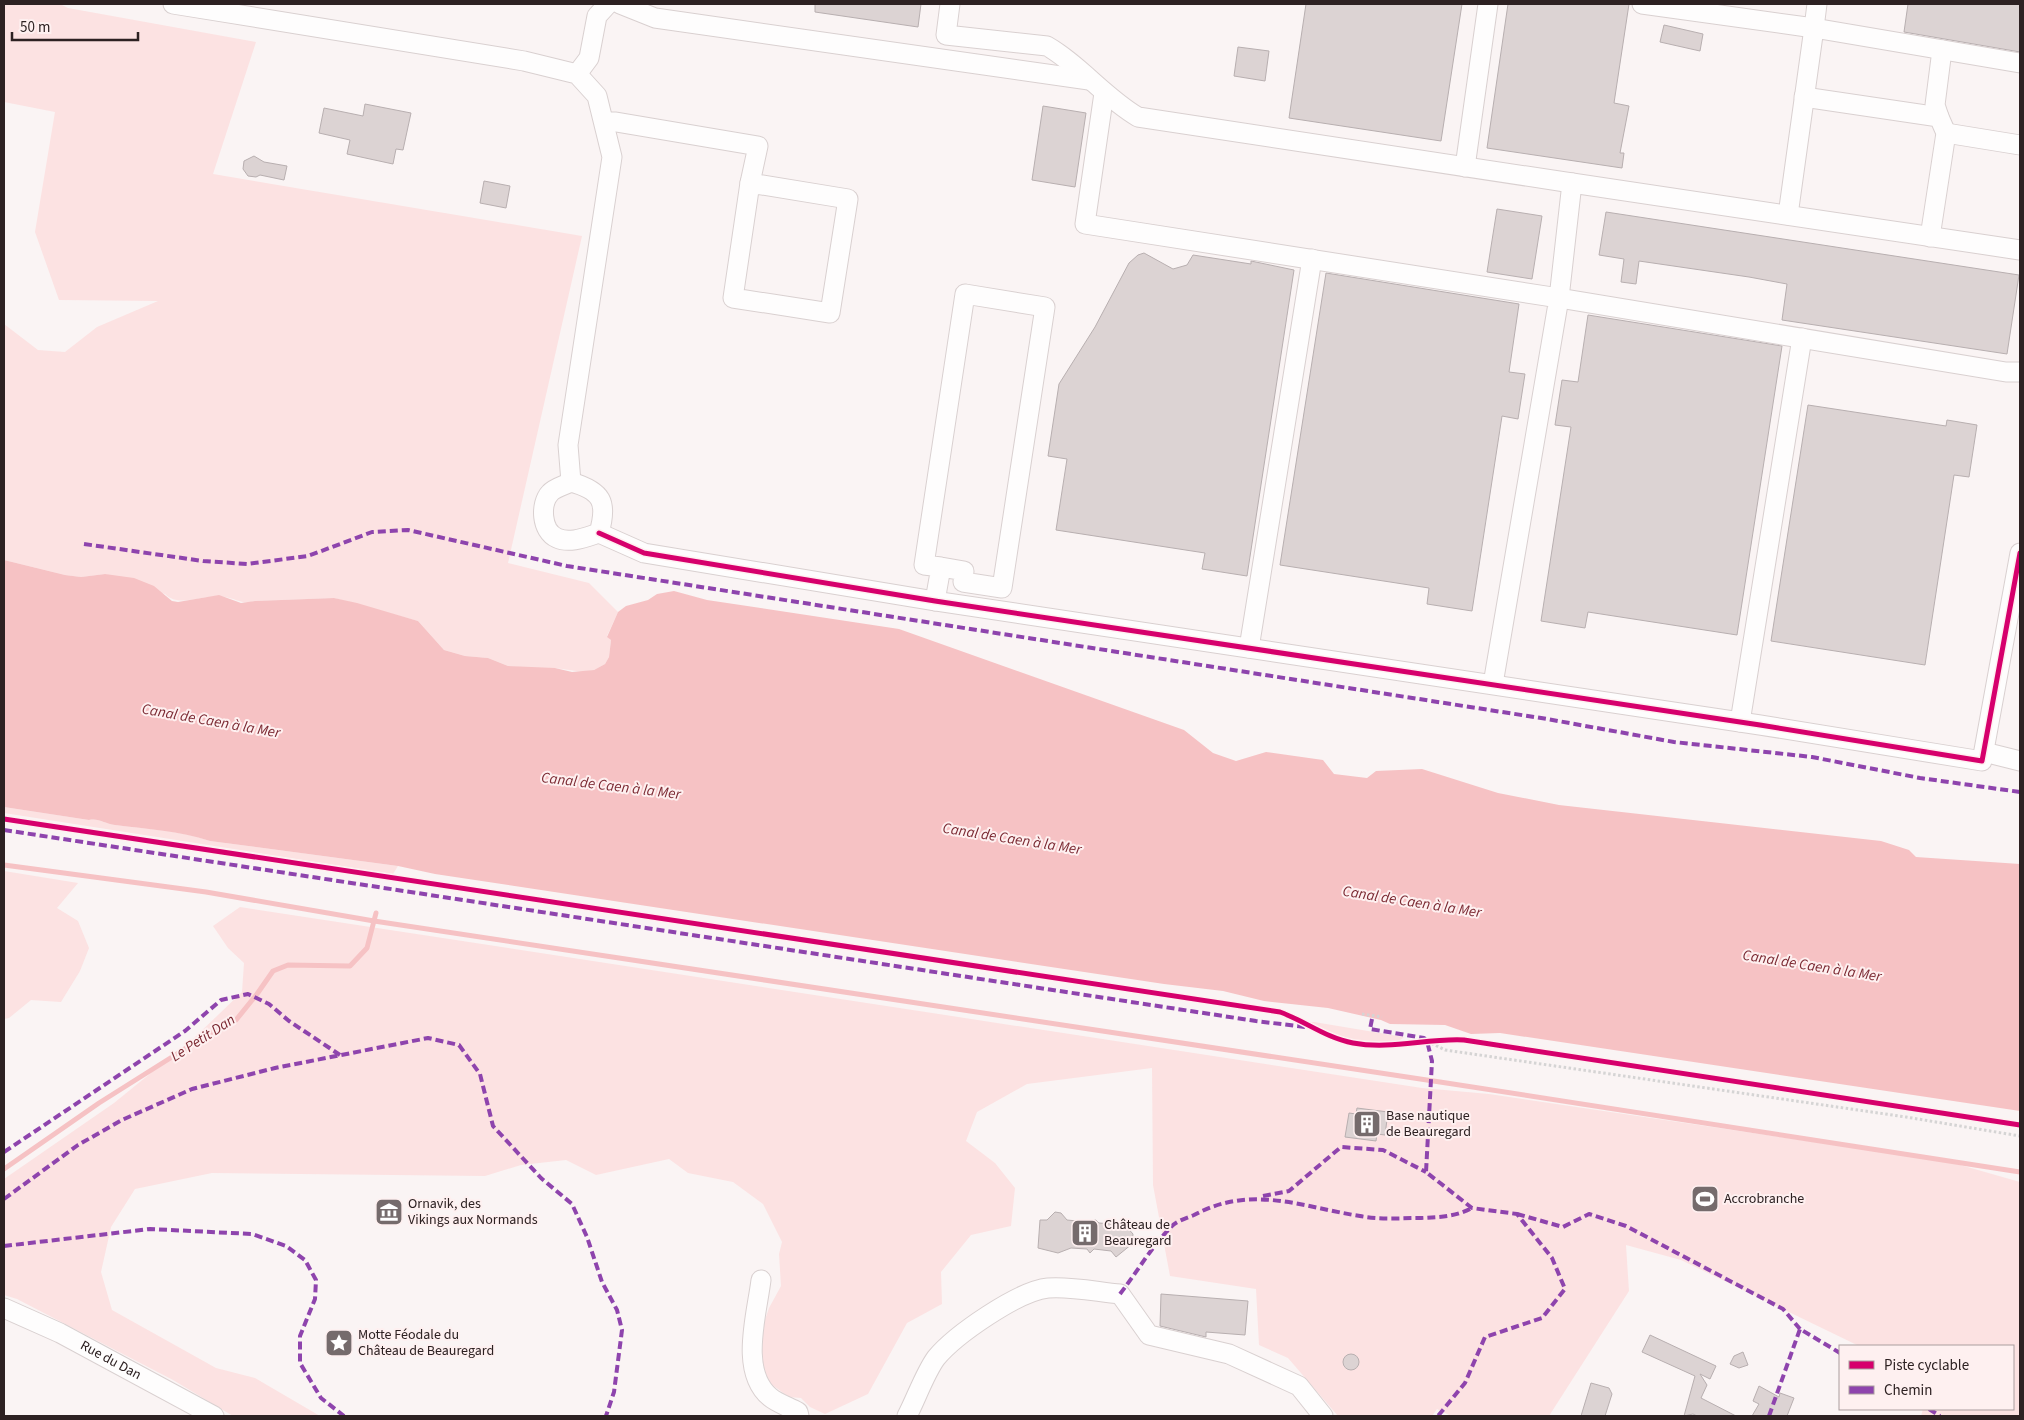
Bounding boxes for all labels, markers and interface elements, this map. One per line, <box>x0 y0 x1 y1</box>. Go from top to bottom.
scale bar <box>12 10 139 42</box>
text: 50 m <box>20 17 50 38</box>
water label: Canal de Caen à la Mer <box>140 698 283 744</box>
water label: Canal de Caen à la Mer <box>540 767 683 805</box>
water label: Canal de Caen à la Mer <box>941 818 1084 860</box>
water label: Canal de Caen à la Mer <box>1341 881 1484 923</box>
water label: Canal de Caen à la Mer <box>1741 945 1884 987</box>
water label: Le Petit Dan <box>167 1009 239 1067</box>
place label: Base nautique de Beauregard <box>1386 1106 1471 1142</box>
building icon: Base nautique de Beauregard <box>1352 1109 1382 1139</box>
sports icon: Accrobranche <box>1690 1184 1720 1214</box>
place label: Accrobranche <box>1724 1189 1804 1209</box>
place label: Ornavik, des Vikings aux Normands <box>408 1194 538 1230</box>
museum icon: Ornavik, des Vikings aux Normands <box>374 1197 404 1227</box>
place label: Château de Beauregard <box>1104 1215 1172 1251</box>
building icon: Château de Beauregard <box>1070 1218 1100 1248</box>
place label: Motte Féodale du Château de Beauregard <box>358 1325 494 1361</box>
place icon: Motte Féodale du Château de Beauregard <box>324 1328 354 1358</box>
street label: Rue du Dan <box>77 1336 145 1385</box>
legend <box>1839 1345 2014 1410</box>
text: Piste cyclable <box>1884 1355 1969 1376</box>
text: Chemin <box>1884 1380 1933 1401</box>

